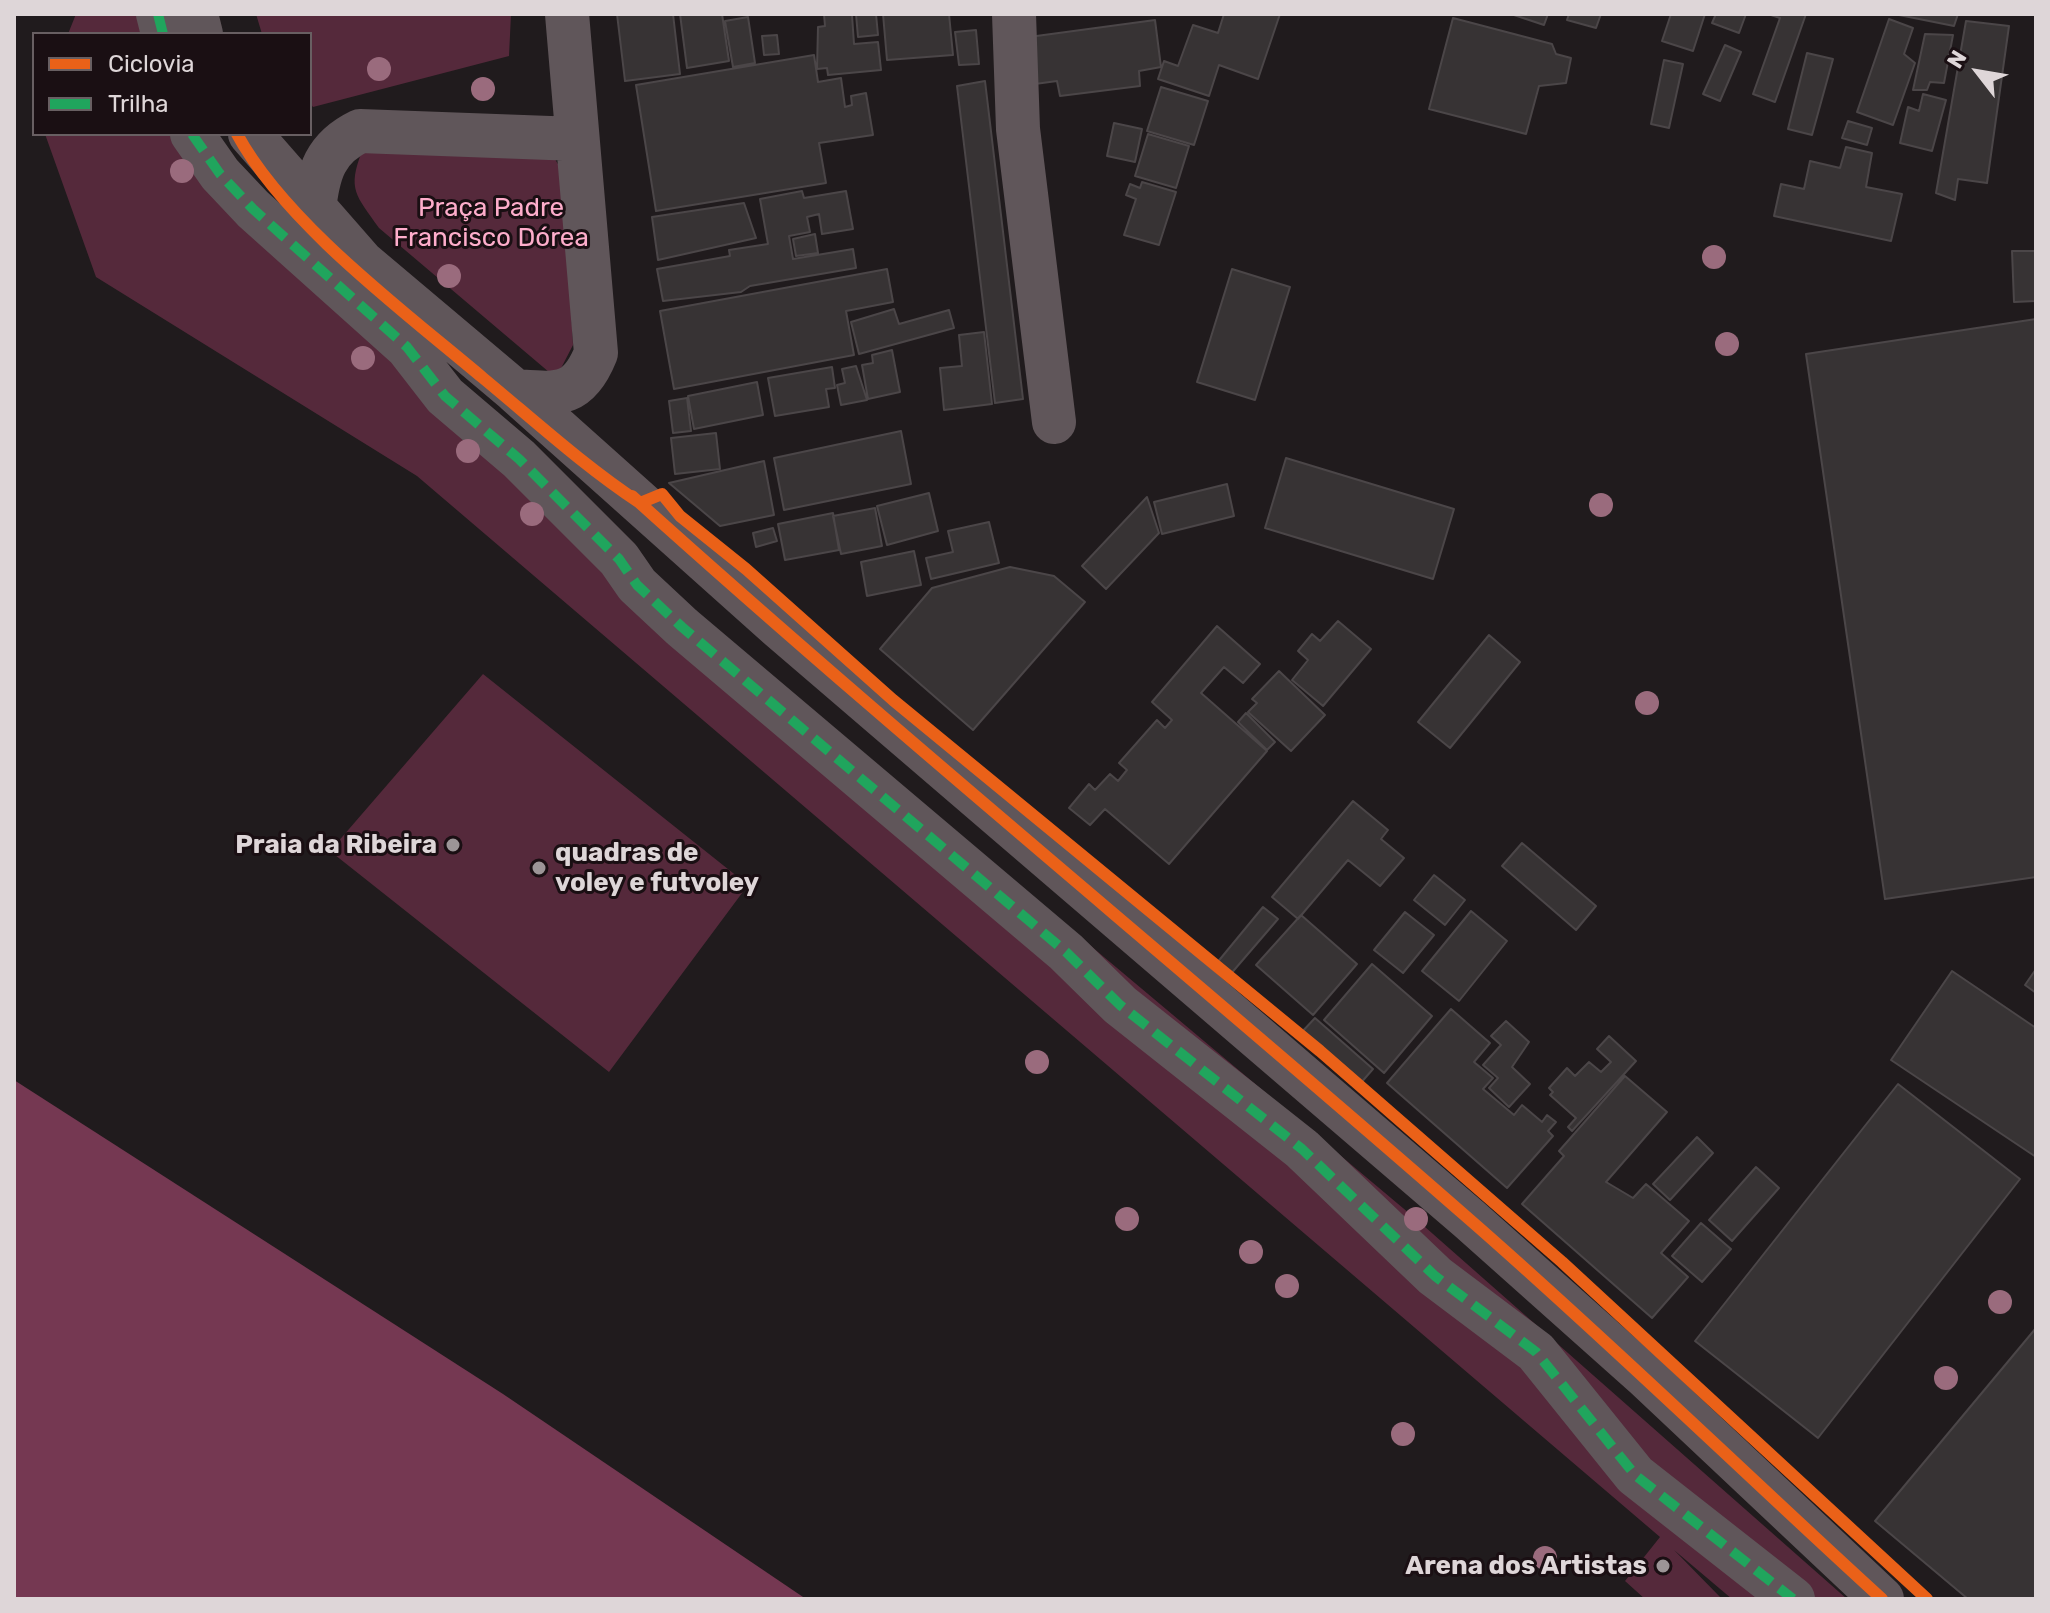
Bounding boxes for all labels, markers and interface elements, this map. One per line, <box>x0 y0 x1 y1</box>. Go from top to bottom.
legend <box>32 32 312 136</box>
north arrow <box>1938 32 2018 112</box>
text: N <box>1941 46 1973 73</box>
text: Ciclovia <box>108 50 195 78</box>
text: Trilha <box>108 90 169 118</box>
park label: Praça Padre Francisco Dórea <box>393 192 589 254</box>
place label: Praia da Ribeira <box>235 829 437 861</box>
marker: Praia da Ribeira <box>444 836 462 854</box>
place label: quadras de voley e futvoley <box>555 837 759 898</box>
marker: quadras de voley e futvoley <box>530 859 548 877</box>
place label: Arena dos Artistas <box>1405 1550 1647 1582</box>
marker: Arena dos Artistas <box>1654 1557 1672 1575</box>

